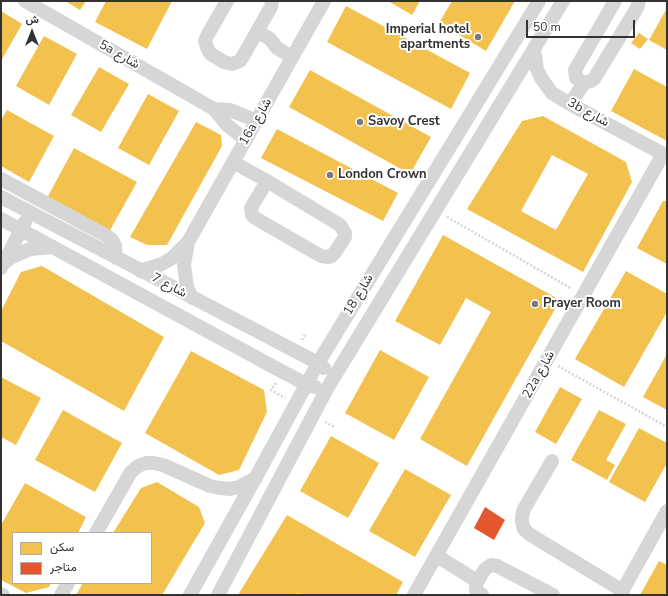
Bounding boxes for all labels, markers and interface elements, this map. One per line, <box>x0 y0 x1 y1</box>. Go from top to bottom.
north arrow <box>12 12 52 52</box>
text: ش <box>25 12 39 27</box>
scale bar <box>528 12 637 38</box>
text: 50 m <box>533 19 561 35</box>
place label: Imperial hotel apartments <box>386 22 470 53</box>
marker: Imperial hotel apartments <box>473 32 483 42</box>
street label: 5a شارع <box>96 37 142 73</box>
street label: 3b شارع <box>565 95 611 131</box>
street label: 16a شارع <box>236 96 276 148</box>
place label: Savoy Crest <box>368 114 440 130</box>
marker: Savoy Crest <box>355 117 365 127</box>
place label: London Crown <box>338 167 427 183</box>
marker: London Crown <box>325 170 335 180</box>
street label: شارع 7 <box>149 270 189 302</box>
street label: شارع 18 <box>341 272 377 318</box>
place label: Prayer Room <box>543 296 621 312</box>
marker: Prayer Room <box>530 299 540 309</box>
street label: 22a شارع <box>520 348 558 402</box>
legend <box>12 532 152 584</box>
text: سكن <box>50 539 74 555</box>
text: متاجر <box>50 559 77 575</box>

